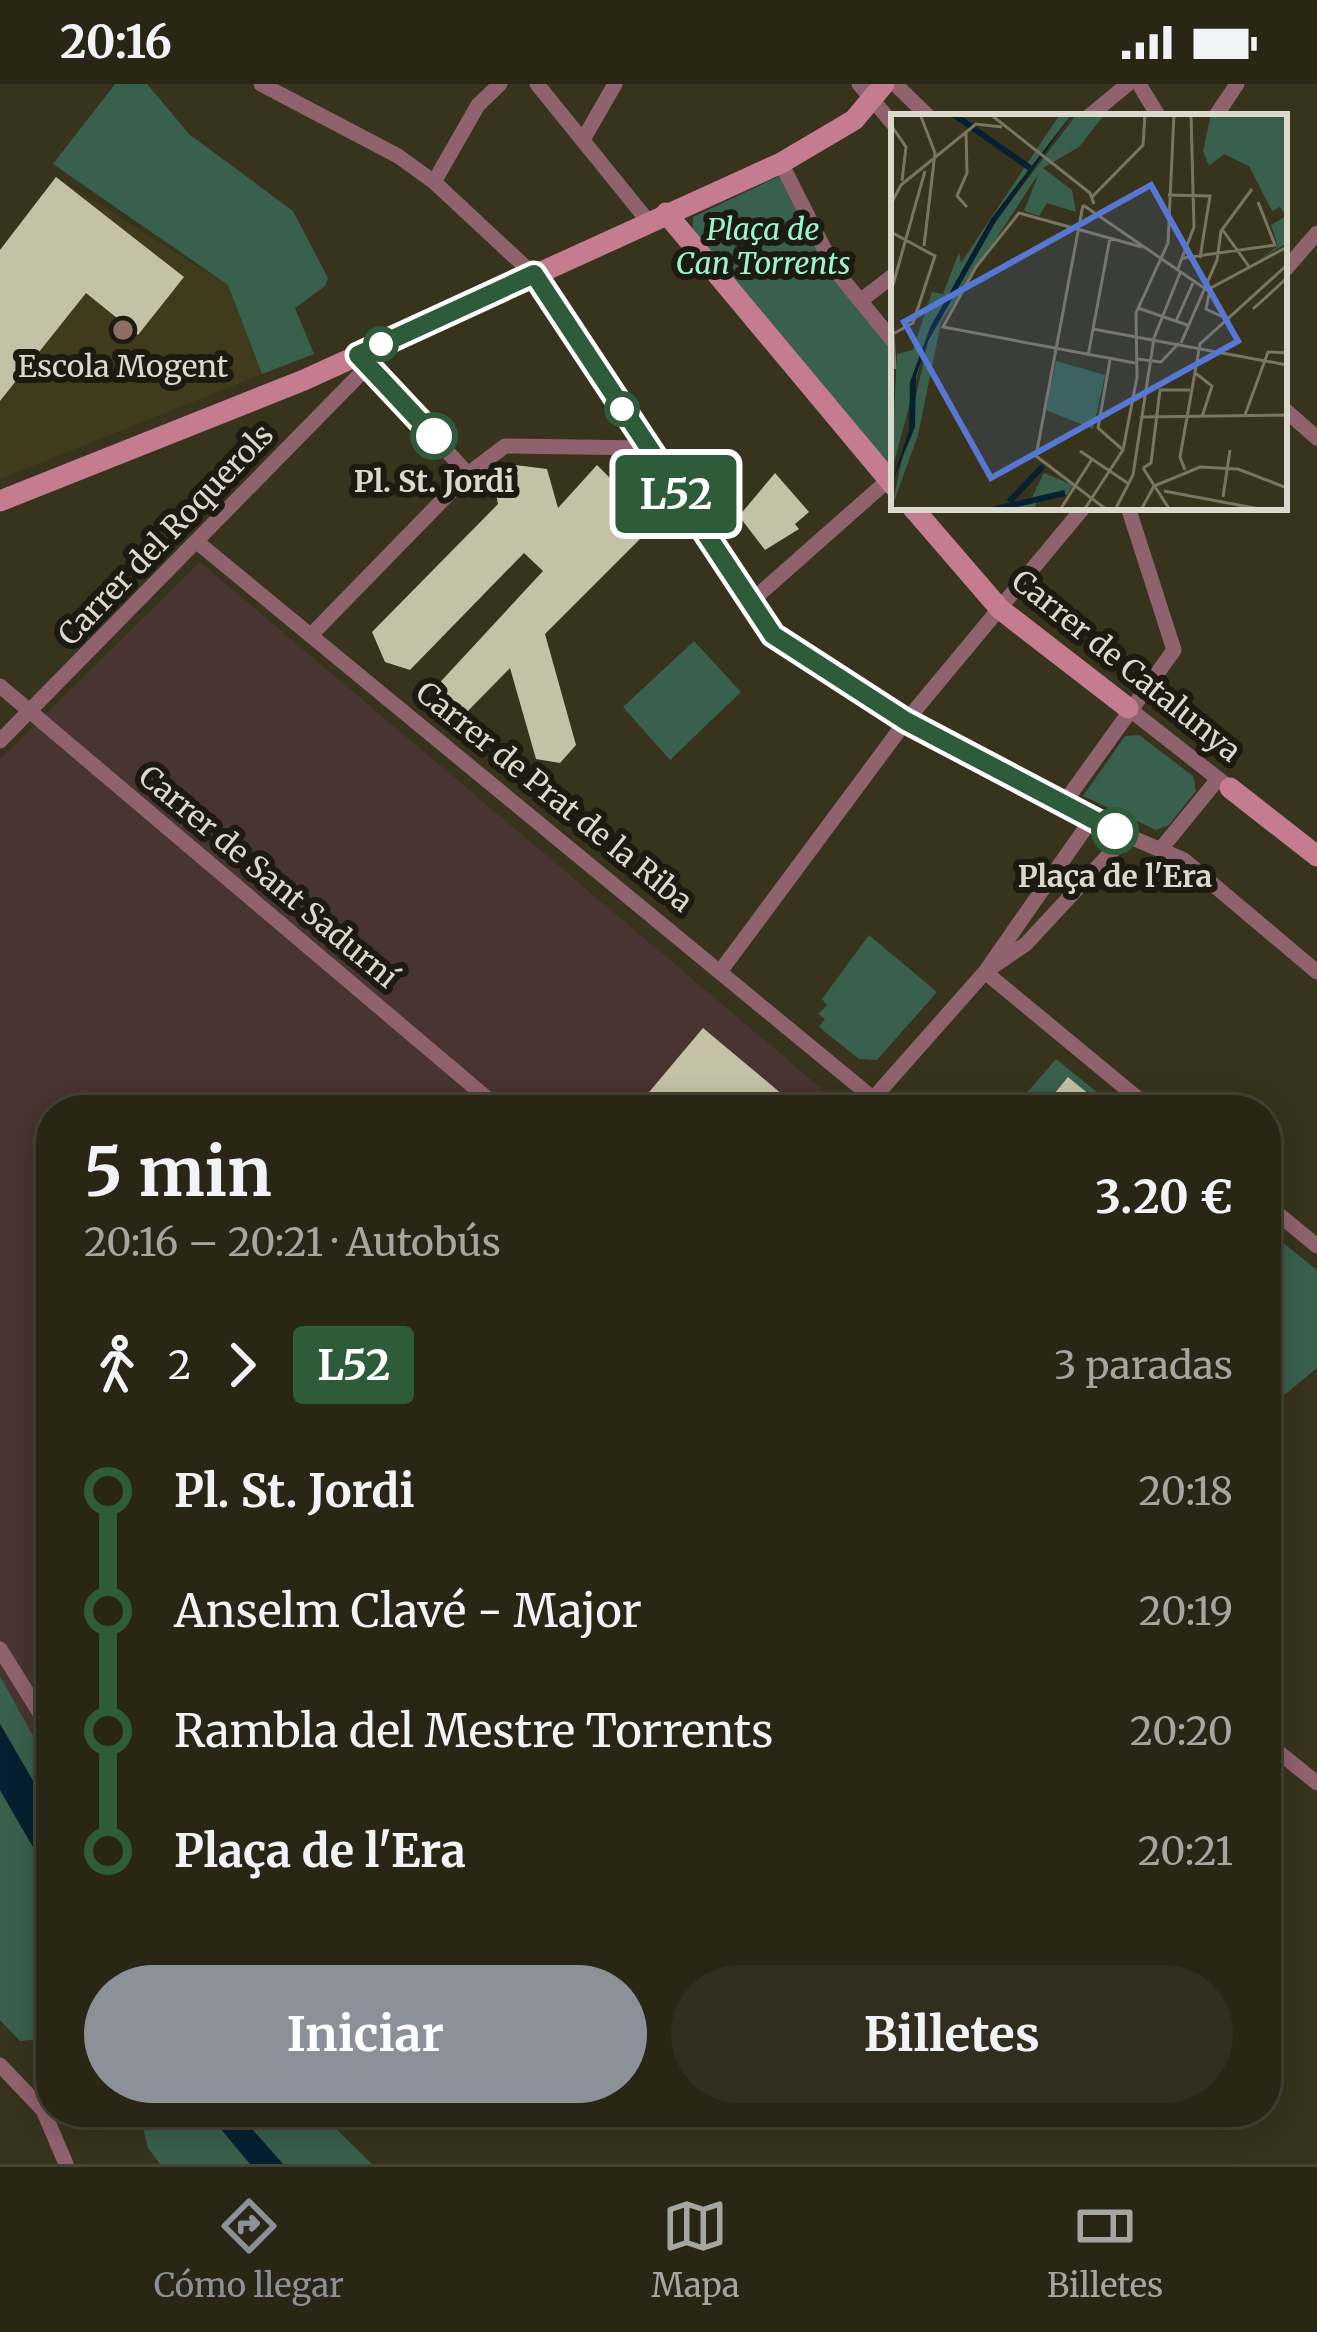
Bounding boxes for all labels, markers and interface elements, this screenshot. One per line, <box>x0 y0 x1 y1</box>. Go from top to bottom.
text: 20:16 <box>60 14 172 70</box>
inset map <box>891 114 1287 510</box>
park label: Plaça de Can Torrents <box>676 210 850 282</box>
marker: Escola Mogent <box>110 317 136 343</box>
unlabelled marker <box>365 328 397 360</box>
place label: Escola Mogent <box>18 347 229 385</box>
unlabelled marker <box>606 393 638 425</box>
marker: Pl. St. Jordi <box>412 414 456 458</box>
street label: Carrer del Roquerols <box>50 415 281 653</box>
line badge: L52 <box>607 455 745 533</box>
place label: Pl. St. Jordi <box>354 462 514 500</box>
text: L52 <box>639 468 713 520</box>
street label: Carrer de Catalunya <box>1004 561 1249 769</box>
street label: Carrer de Prat de la Riba <box>409 673 701 920</box>
street label: Carrer de Sant Sadurní <box>131 757 407 997</box>
marker: Plaça de l'Era <box>1093 809 1137 853</box>
place label: Plaça de l'Era <box>1018 857 1213 895</box>
text: 5 min <box>84 1131 272 1214</box>
text: 3.20 € <box>1095 1169 1233 1225</box>
text: 20:16 – 20:21 · Autobús <box>84 1218 501 1267</box>
icon: walk <box>84 1332 150 1398</box>
icon: forward <box>209 1332 275 1398</box>
text: L52 <box>317 1339 390 1391</box>
text: 2 <box>168 1341 191 1390</box>
text: 3 paradas <box>1054 1341 1233 1390</box>
text: Pl. St. Jordi <box>174 1463 415 1519</box>
text: 20:18 <box>1139 1467 1233 1516</box>
text: Anselm Clavé - Major <box>174 1583 642 1639</box>
text: 20:19 <box>1139 1587 1233 1636</box>
text: Rambla del Mestre Torrents <box>174 1703 773 1759</box>
text: 20:20 <box>1130 1707 1233 1756</box>
text: Plaça de l'Era <box>174 1823 466 1879</box>
text: 20:21 <box>1138 1827 1233 1876</box>
button: Iniciar <box>84 1965 647 2103</box>
button: Billetes <box>671 1965 1233 2103</box>
tab: Cómo llegar <box>154 2193 344 2306</box>
tab: Mapa <box>651 2193 740 2306</box>
tab: Billetes <box>1047 2193 1163 2306</box>

